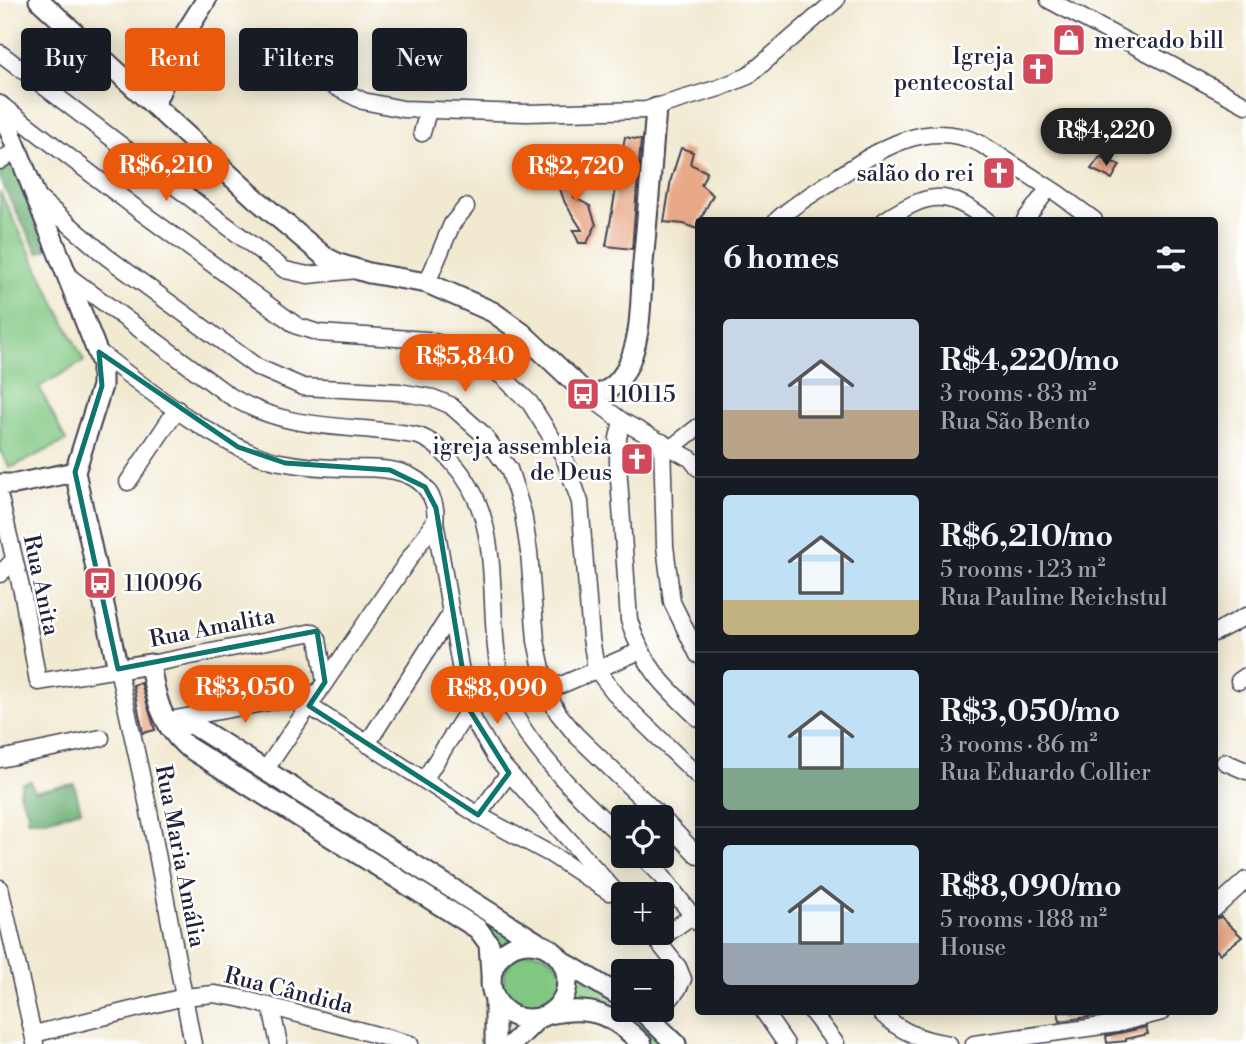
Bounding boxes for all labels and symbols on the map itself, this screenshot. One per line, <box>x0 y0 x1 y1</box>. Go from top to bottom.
shop icon: mercado bill <box>1050 21 1088 59</box>
place label: mercado bill <box>1094 27 1224 55</box>
place label: Igreja pentecostal <box>894 43 1014 97</box>
church icon: Igreja pentecostal <box>1019 50 1057 88</box>
pin: R$4,220 <box>1041 108 1171 168</box>
pin: R$6,210 <box>101 144 231 203</box>
pin: R$2,720 <box>511 144 641 204</box>
church icon: salão do rei <box>980 154 1018 192</box>
place label: salão do rei <box>856 160 974 188</box>
pin: R$5,840 <box>400 334 530 394</box>
bus stop icon: 110115 <box>564 375 602 413</box>
place label: 110115 <box>608 381 676 409</box>
place label: igreja assembleia de Deus <box>432 433 612 487</box>
church icon: igreja assembleia de Deus <box>618 440 656 478</box>
street label: Rua Anita <box>17 532 65 639</box>
bus stop icon: 110096 <box>81 564 119 602</box>
place label: 110096 <box>124 570 202 598</box>
street label: Rua Amalita <box>147 602 278 654</box>
pin: R$3,050 <box>180 666 310 725</box>
pin: R$8,090 <box>432 666 562 726</box>
street label: Rua Maria Amália <box>149 763 212 950</box>
street label: Rua Cândida <box>221 961 356 1021</box>

